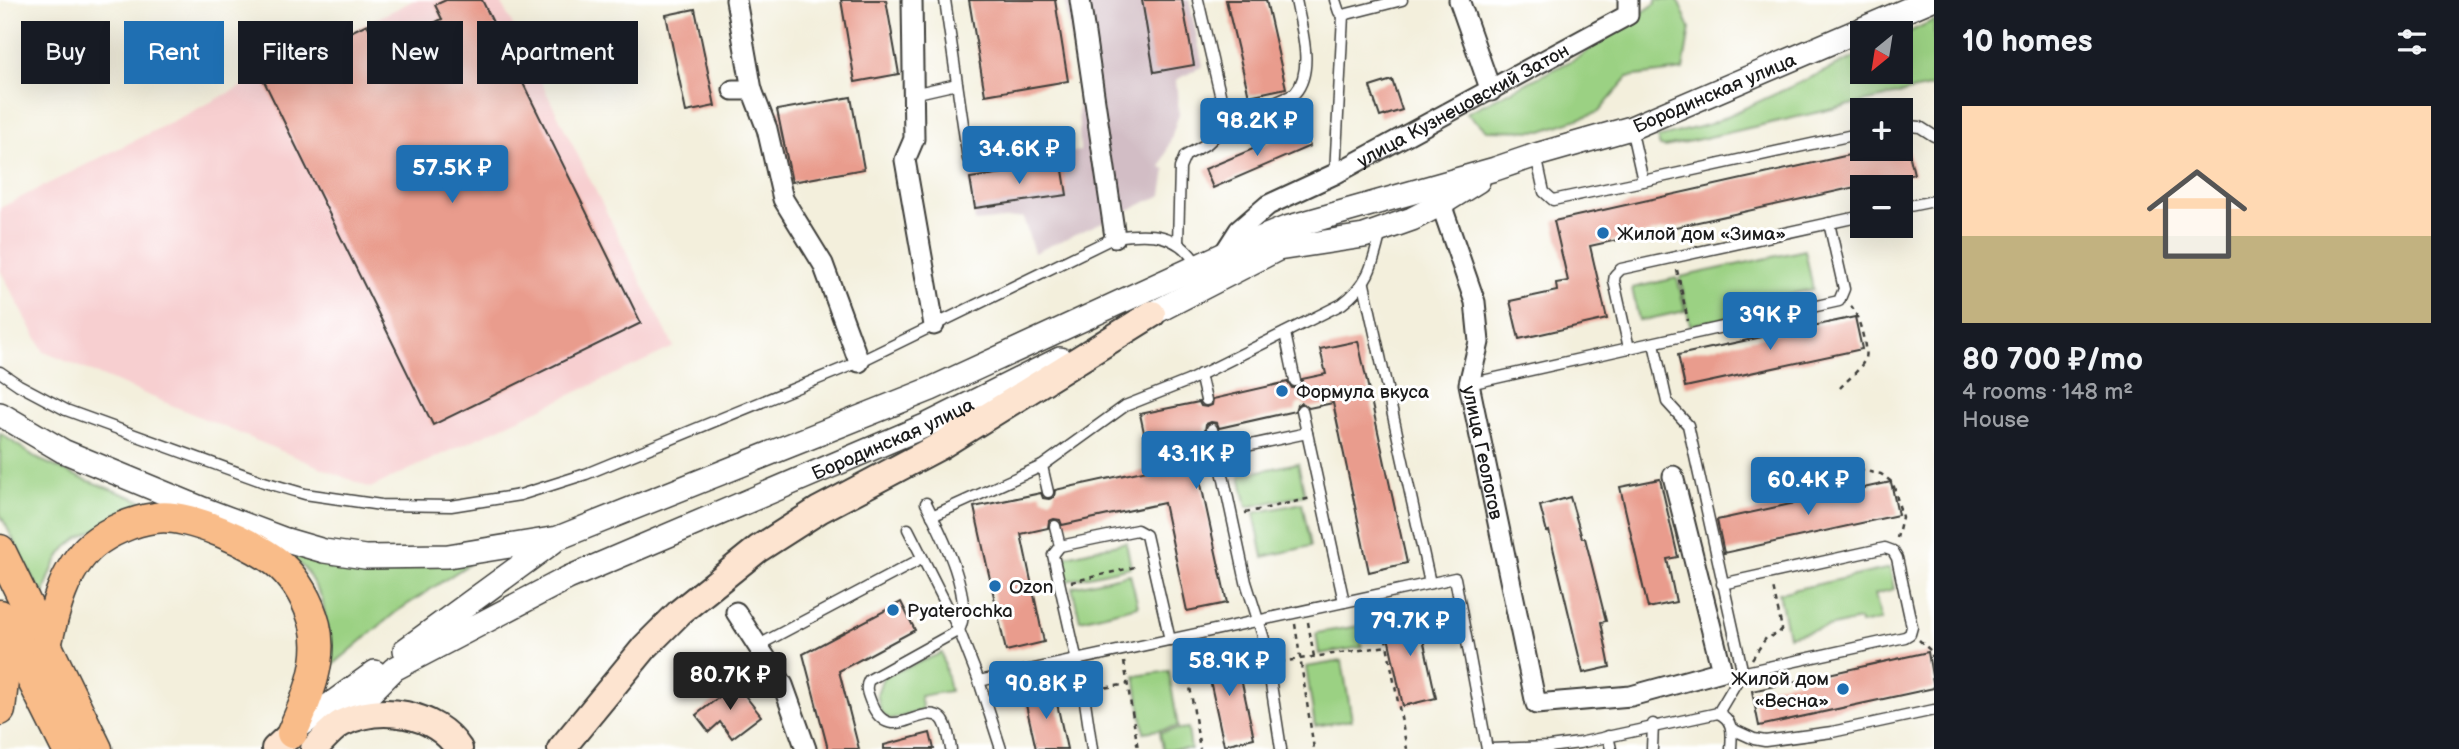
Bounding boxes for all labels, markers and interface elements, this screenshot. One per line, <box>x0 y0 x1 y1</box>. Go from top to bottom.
chip: Buy <box>21 21 110 84</box>
chip: Rent <box>124 21 224 84</box>
chip: Filters <box>238 21 353 84</box>
chip: New <box>367 21 463 84</box>
chip: Apartment <box>477 21 638 84</box>
north arrow <box>1850 21 1913 84</box>
map controls <box>1850 21 1913 238</box>
icon: filters <box>2393 23 2431 61</box>
text: 10 homes <box>1962 24 2093 60</box>
street label: улица Кузнецовский Затон <box>1353 39 1573 173</box>
street label: Бородинская улица <box>1630 49 1800 139</box>
button: + <box>1850 98 1913 161</box>
pin: 98.2K ₽ <box>1192 99 1322 158</box>
text: 98.2K ₽ <box>1216 107 1298 135</box>
pin: 34.6K ₽ <box>954 127 1084 186</box>
text: 34.6K ₽ <box>978 135 1060 163</box>
pin: 57.5K ₽ <box>387 146 517 205</box>
icon: home <box>2134 151 2260 277</box>
text: 57.5K ₽ <box>412 154 492 182</box>
button: − <box>1850 175 1913 238</box>
place label: Жилой дом «Зима» <box>1617 223 1786 246</box>
marker: Жилой дом «Зима» <box>1595 225 1611 241</box>
pin: 39K ₽ <box>1721 292 1819 352</box>
text: 39K ₽ <box>1739 301 1801 329</box>
text: 80 700 ₽/mo <box>1962 342 2143 378</box>
text: 4 rooms · 148 m² <box>1962 378 2133 406</box>
place label: Формула вкуса <box>1296 381 1429 404</box>
marker: Формула вкуса <box>1274 383 1290 399</box>
street label: улица Геологов <box>1457 384 1507 522</box>
street label: Бородинская улица <box>809 394 978 486</box>
text: House <box>1962 406 2029 434</box>
pin: 43.1K ₽ <box>1131 432 1261 491</box>
text: 43.1K ₽ <box>1158 440 1234 468</box>
pin: 60.4K ₽ <box>1743 458 1873 517</box>
text: 60.4K ₽ <box>1767 466 1849 494</box>
place label: Ozon <box>1009 576 1054 599</box>
marker: Ozon <box>987 578 1003 594</box>
pin: 79.7K ₽ <box>1345 598 1475 658</box>
place label: Pyaterochka <box>907 600 1013 623</box>
marker: Pyaterochka <box>885 602 901 618</box>
text: 79.7K ₽ <box>1370 607 1450 635</box>
pin: 58.9K ₽ <box>1164 638 1294 698</box>
text: 58.9K ₽ <box>1189 647 1269 675</box>
pin: 80.7K ₽ <box>665 652 795 712</box>
text: 80.7K ₽ <box>689 661 771 689</box>
pin: 90.8K ₽ <box>981 662 1111 721</box>
place label: Жилой дом «Весна» <box>1731 668 1829 713</box>
text: 90.8K ₽ <box>1005 670 1087 698</box>
marker: Жилой дом «Весна» <box>1835 681 1851 697</box>

